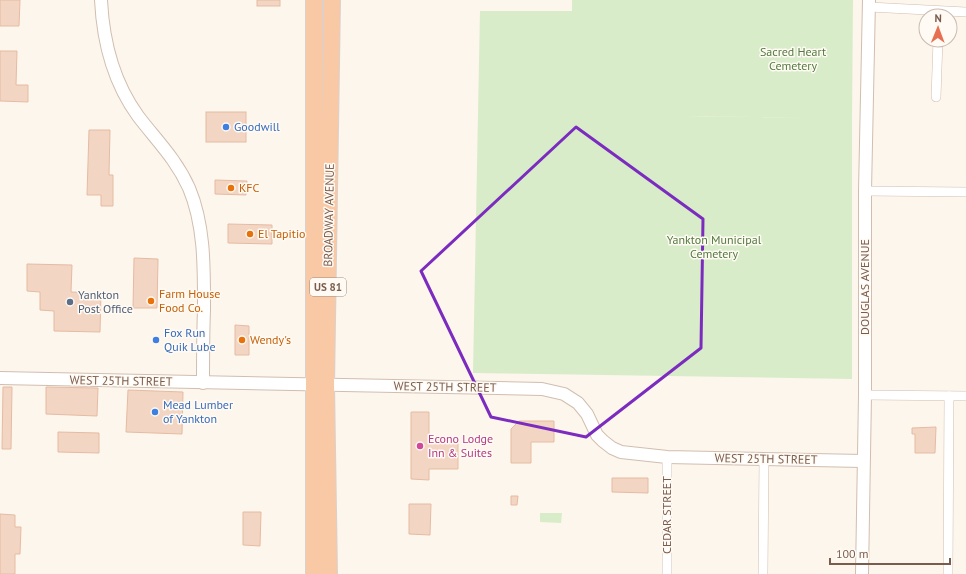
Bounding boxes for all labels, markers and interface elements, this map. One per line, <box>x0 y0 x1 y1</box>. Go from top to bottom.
north arrow <box>918 8 958 48</box>
text: N <box>934 11 942 25</box>
park label: Sacred Heart Cemetery <box>760 44 826 73</box>
place label: Goodwill <box>234 119 280 134</box>
marker: Goodwill <box>221 122 231 132</box>
street label: BROADWAY AVENUE <box>320 163 337 267</box>
place label: KFC <box>239 180 260 195</box>
marker: KFC <box>226 183 236 193</box>
place label: El Tapitio <box>258 226 306 241</box>
marker: El Tapitio <box>245 229 255 239</box>
park label: Yankton Municipal Cemetery <box>667 232 762 261</box>
street label: DOUGLAS AVENUE <box>857 239 872 335</box>
road number: US 81 <box>310 278 346 296</box>
place label: Farm House Food Co. <box>159 286 220 315</box>
place label: Yankton Post Office <box>78 287 133 316</box>
marker: Farm House Food Co. <box>146 296 156 306</box>
marker: Yankton Post Office <box>65 297 75 307</box>
place label: Fox Run Quik Lube <box>164 325 216 354</box>
place label: Wendy's <box>250 332 291 347</box>
marker: Fox Run Quik Lube <box>151 335 161 345</box>
marker: Wendy's <box>237 335 247 345</box>
street label: WEST 25TH STREET <box>69 372 173 389</box>
street label: WEST 25TH STREET <box>393 378 497 395</box>
place label: Mead Lumber of Yankton <box>163 397 233 426</box>
marker: Mead Lumber of Yankton <box>150 407 160 417</box>
place label: Econo Lodge Inn & Suites <box>428 431 493 460</box>
marker: Econo Lodge Inn & Suites <box>415 441 425 451</box>
street label: WEST 25TH STREET <box>714 450 818 467</box>
street label: CEDAR STREET <box>659 476 674 554</box>
scale bar <box>830 540 950 566</box>
text: 100 m <box>836 546 869 561</box>

